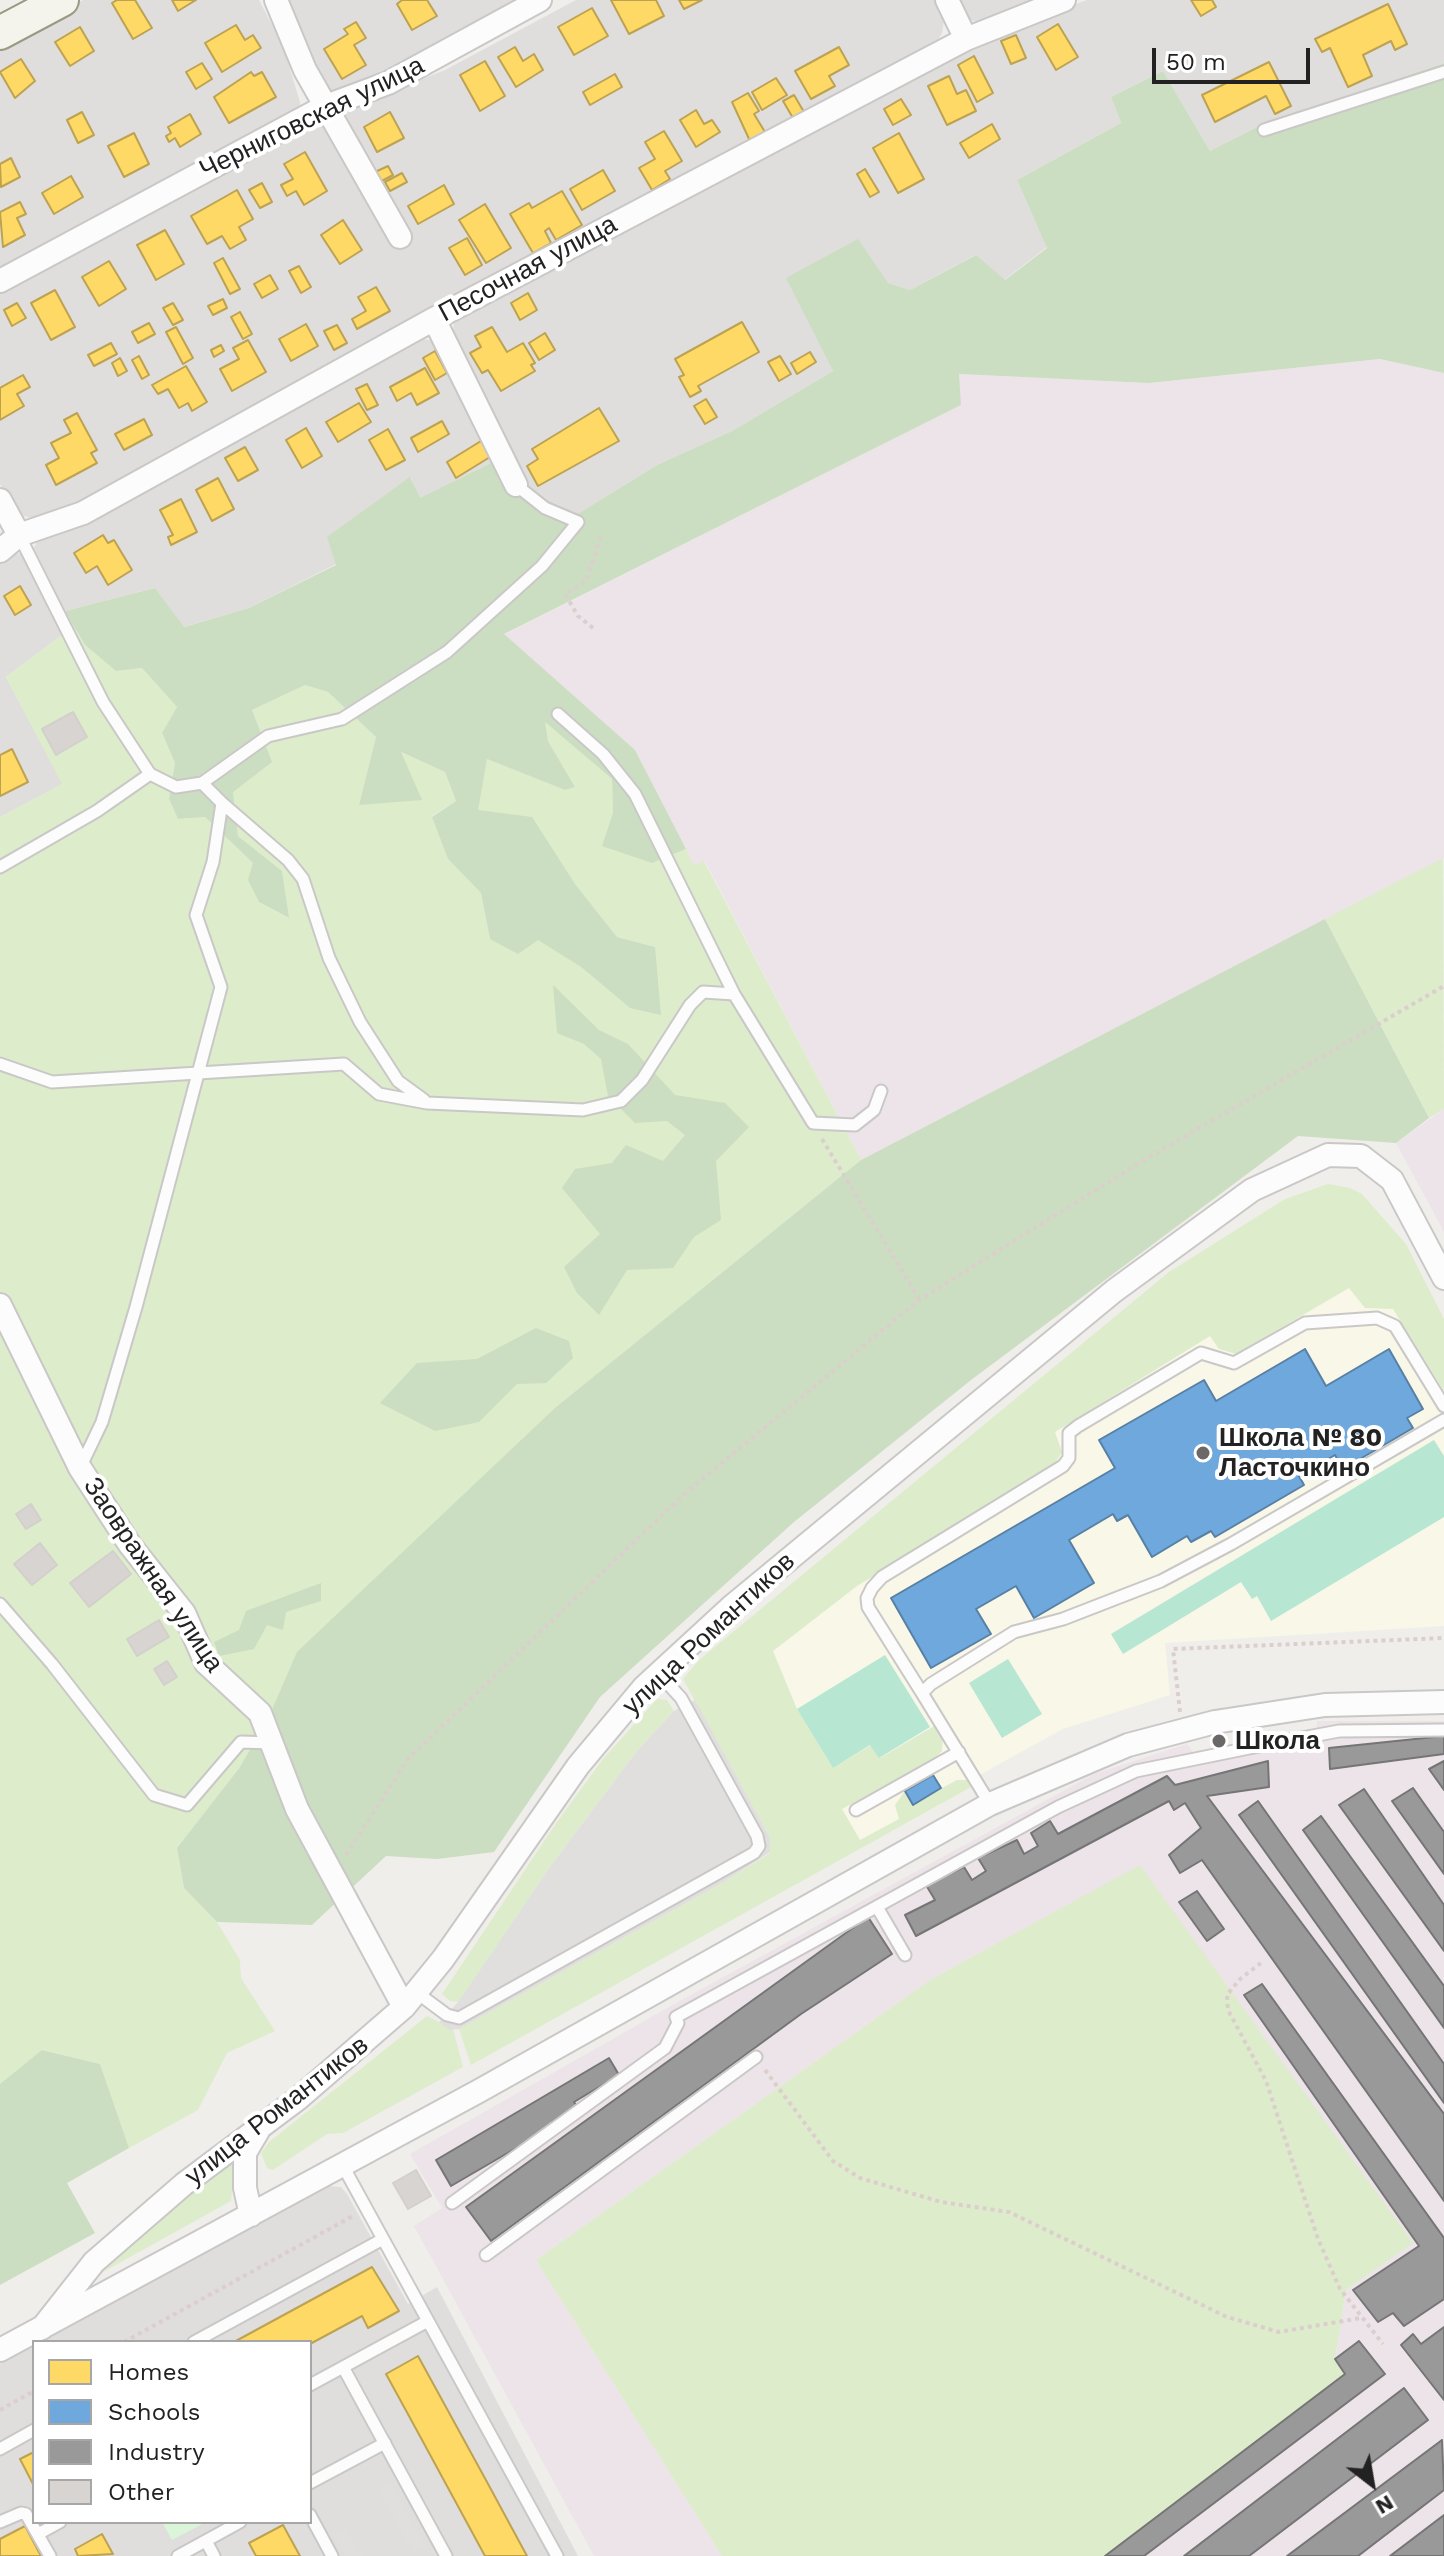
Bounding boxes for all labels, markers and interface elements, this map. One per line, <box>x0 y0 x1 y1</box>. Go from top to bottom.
scale bar <box>1156 32 1314 82</box>
text: 50 m <box>1166 48 1226 76</box>
street label: Черниговская улица <box>195 50 429 186</box>
street label: Песочная улица <box>434 209 622 329</box>
place label: Школа № 80 Ласточкино <box>1219 1422 1382 1484</box>
marker: Школа № 80 Ласточкино <box>1194 1444 1212 1462</box>
street label: Заовражная улица <box>76 1472 230 1678</box>
street label: улица Романтиков <box>616 1546 802 1722</box>
place label: Школа <box>1235 1725 1320 1757</box>
marker: Школа <box>1210 1732 1228 1750</box>
street label: улица Романтиков <box>179 2030 375 2192</box>
legend <box>32 2340 312 2524</box>
text: Homes <box>108 2358 189 2386</box>
text: Schools <box>108 2398 200 2426</box>
text: Industry <box>108 2438 205 2466</box>
north arrow <box>1332 2444 1412 2524</box>
text: Other <box>108 2478 175 2506</box>
text: N <box>1371 2490 1398 2520</box>

